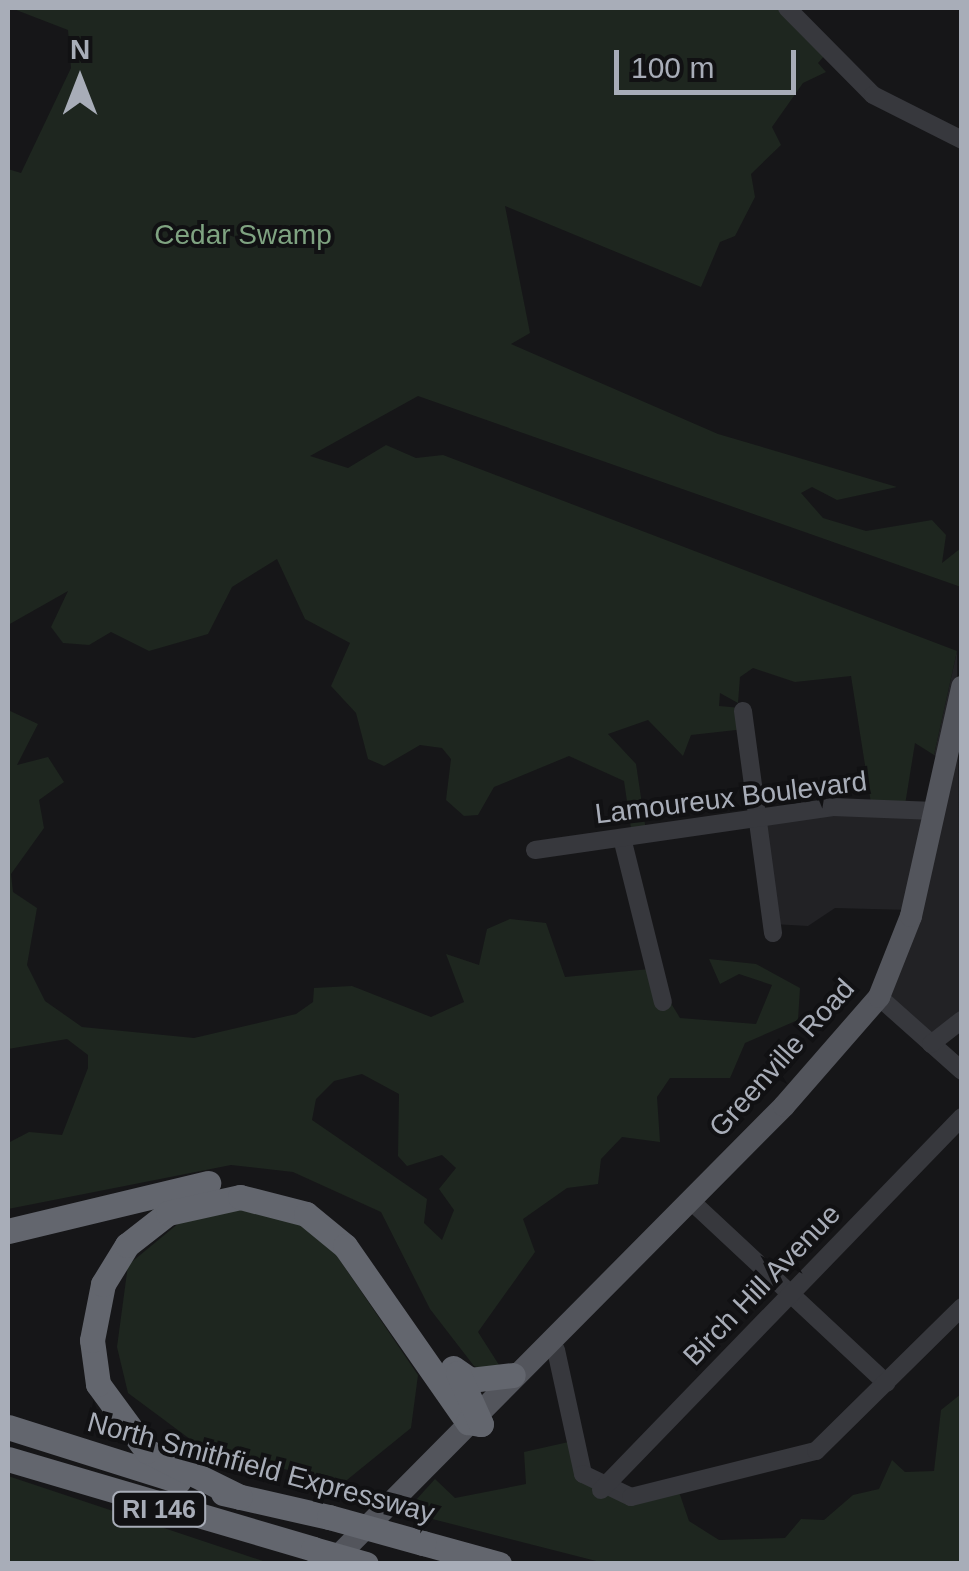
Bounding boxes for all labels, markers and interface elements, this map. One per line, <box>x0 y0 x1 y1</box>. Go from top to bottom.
north arrow <box>30 30 130 130</box>
scale bar <box>619 30 802 92</box>
text: N <box>70 34 90 65</box>
text: 100 m <box>631 51 714 84</box>
park label: Cedar Swamp <box>154 218 332 252</box>
street label: Lamoureux Boulevard <box>593 765 869 831</box>
street label: Greenville Road <box>702 972 862 1144</box>
street label: Birch Hill Avenue <box>676 1197 848 1373</box>
street label: North Smithfield Expressway <box>84 1405 438 1531</box>
road number: RI 146 <box>112 1489 206 1529</box>

